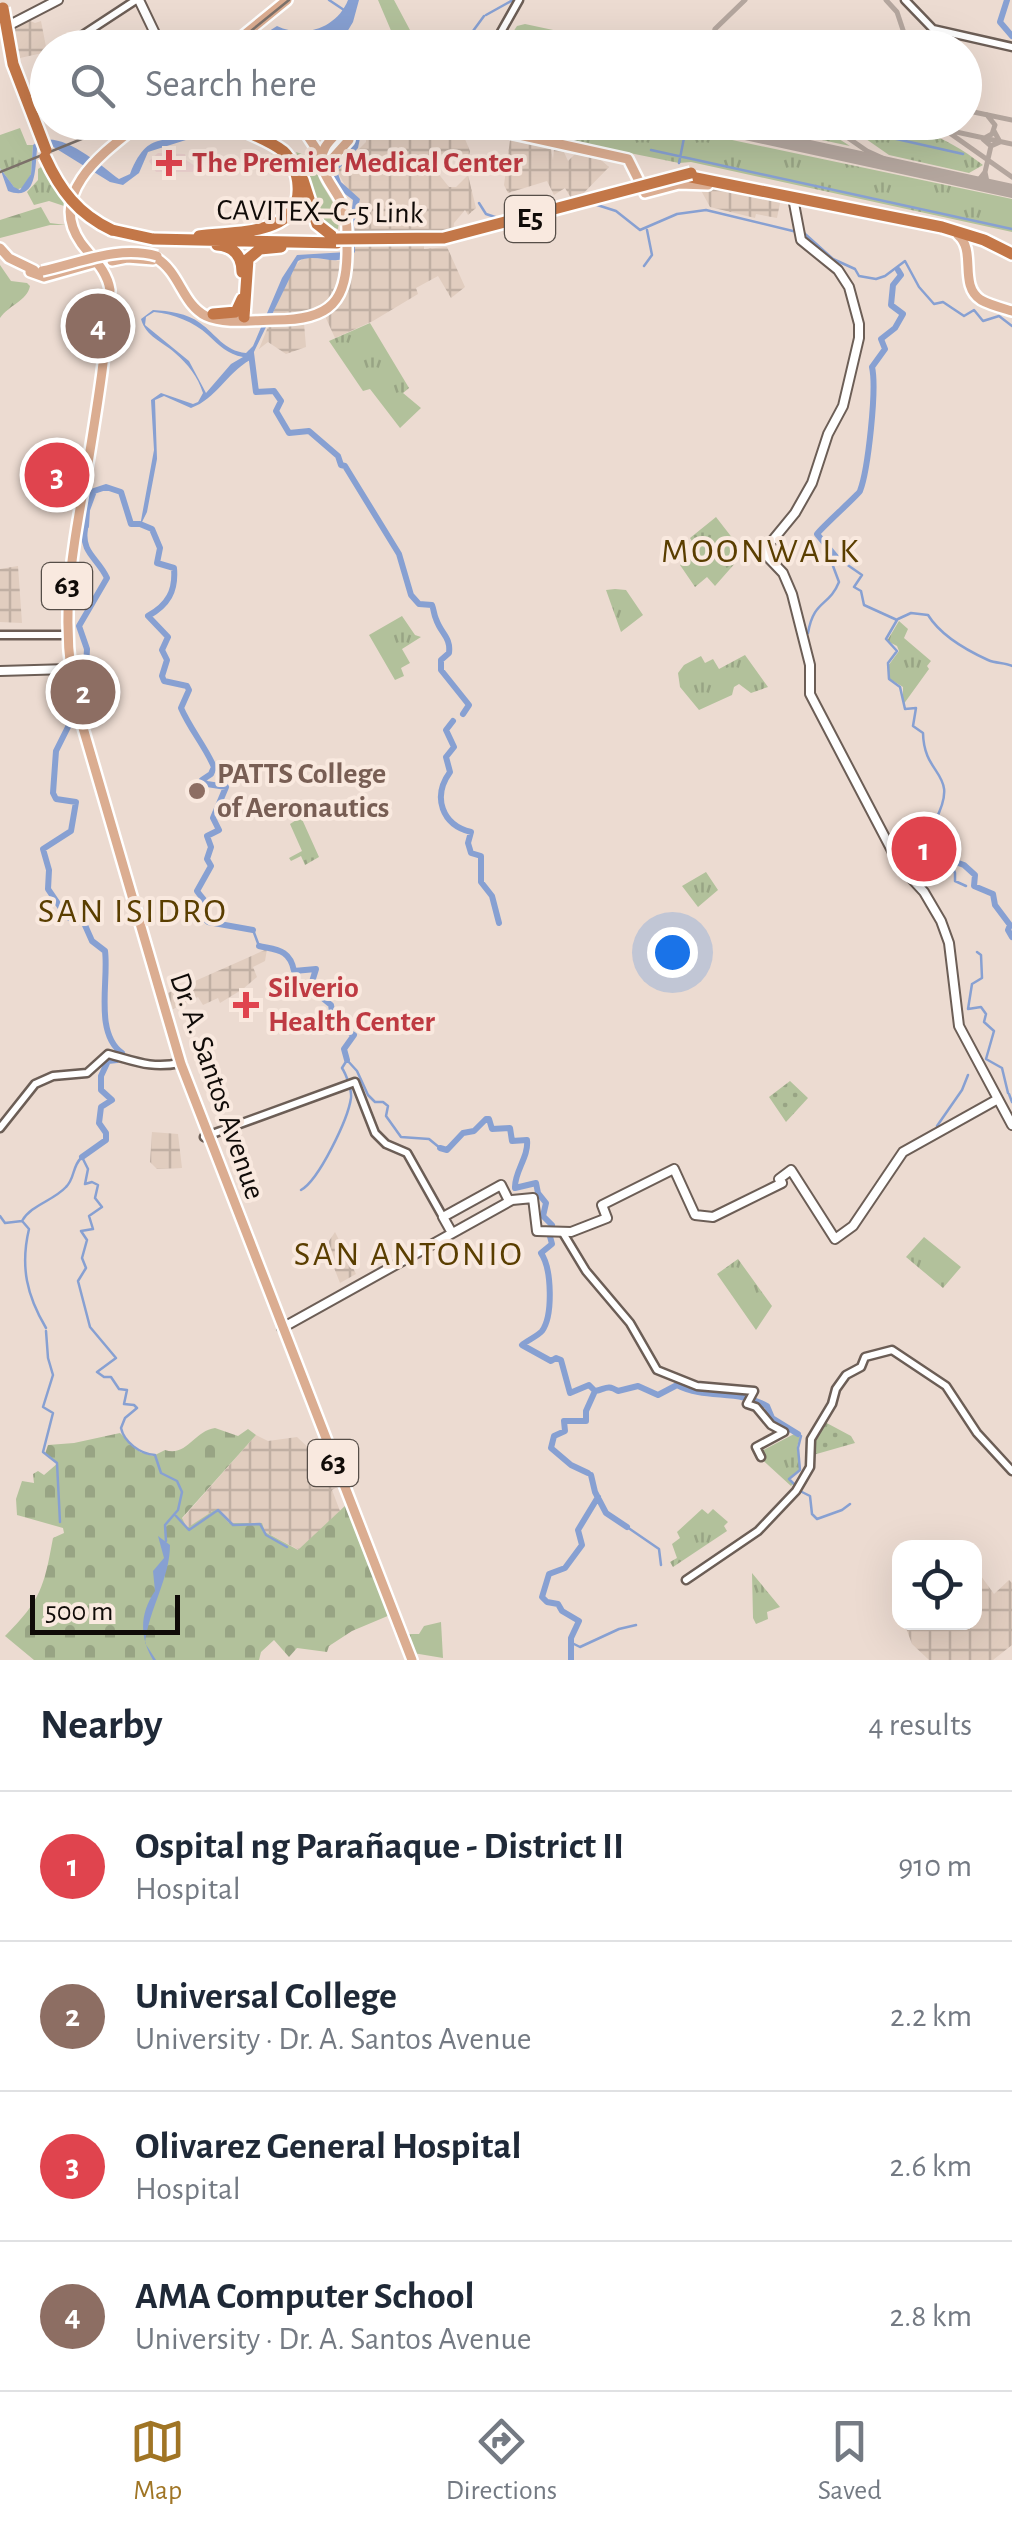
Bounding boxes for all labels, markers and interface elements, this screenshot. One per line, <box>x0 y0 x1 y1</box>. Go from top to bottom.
search box <box>30 30 982 140</box>
icon: search <box>65 58 120 113</box>
text: Search here <box>145 66 317 104</box>
place label: The Premier Medical Center <box>192 148 523 178</box>
marker: The Premier Medical Center <box>156 150 182 176</box>
street label: CAVITEX–C-5 Link <box>216 195 424 229</box>
road number: E5 <box>505 196 555 242</box>
pin: 4 <box>66 288 130 364</box>
pin: 3 <box>24 438 90 512</box>
district label: MOONWALK <box>661 534 861 569</box>
road number: 63 <box>42 563 92 609</box>
pin: 2 <box>51 654 116 730</box>
place label: PATTS College of Aeronautics <box>217 759 389 823</box>
marker: PATTS College of Aeronautics <box>186 780 208 802</box>
pin: 1 <box>892 812 956 886</box>
district label: SAN ISIDRO <box>38 894 228 929</box>
your location <box>647 927 698 978</box>
street label: Dr. A. Santos Avenue <box>164 969 270 1203</box>
place label: Silverio Health Center <box>268 973 436 1037</box>
marker: Silverio Health Center <box>233 992 259 1018</box>
district label: SAN ANTONIO <box>294 1237 524 1272</box>
road number: 63 <box>308 1440 358 1486</box>
map controls <box>892 1540 982 1630</box>
button: locate <box>892 1540 982 1630</box>
scale bar <box>30 1590 180 1634</box>
text: 500 m <box>45 1598 113 1626</box>
text: Nearby <box>40 1704 163 1746</box>
text: 4 results <box>868 1709 972 1741</box>
text: Ospital ng Parañaque - District II <box>135 1828 624 1866</box>
text: 1 <box>67 1850 78 1882</box>
text: 910 m <box>898 1850 972 1882</box>
text: Hospital <box>135 1873 241 1905</box>
text: Universal College <box>135 1978 397 2016</box>
text: 2 <box>65 2000 80 2032</box>
text: 2.2 km <box>890 2000 972 2032</box>
text: University · Dr. A. Santos Avenue <box>135 2023 531 2055</box>
text: Olivarez General Hospital <box>135 2128 522 2166</box>
text: 3 <box>66 2150 79 2182</box>
text: 2.6 km <box>890 2150 972 2182</box>
text: Hospital <box>135 2173 241 2205</box>
text: AMA Computer School <box>135 2278 474 2316</box>
text: 4 <box>64 2300 81 2332</box>
text: 2.8 km <box>889 2300 972 2332</box>
text: University · Dr. A. Santos Avenue <box>135 2323 531 2355</box>
tab: Map <box>130 2414 185 2508</box>
tab: Directions <box>446 2414 557 2508</box>
tab: Saved <box>818 2414 882 2508</box>

